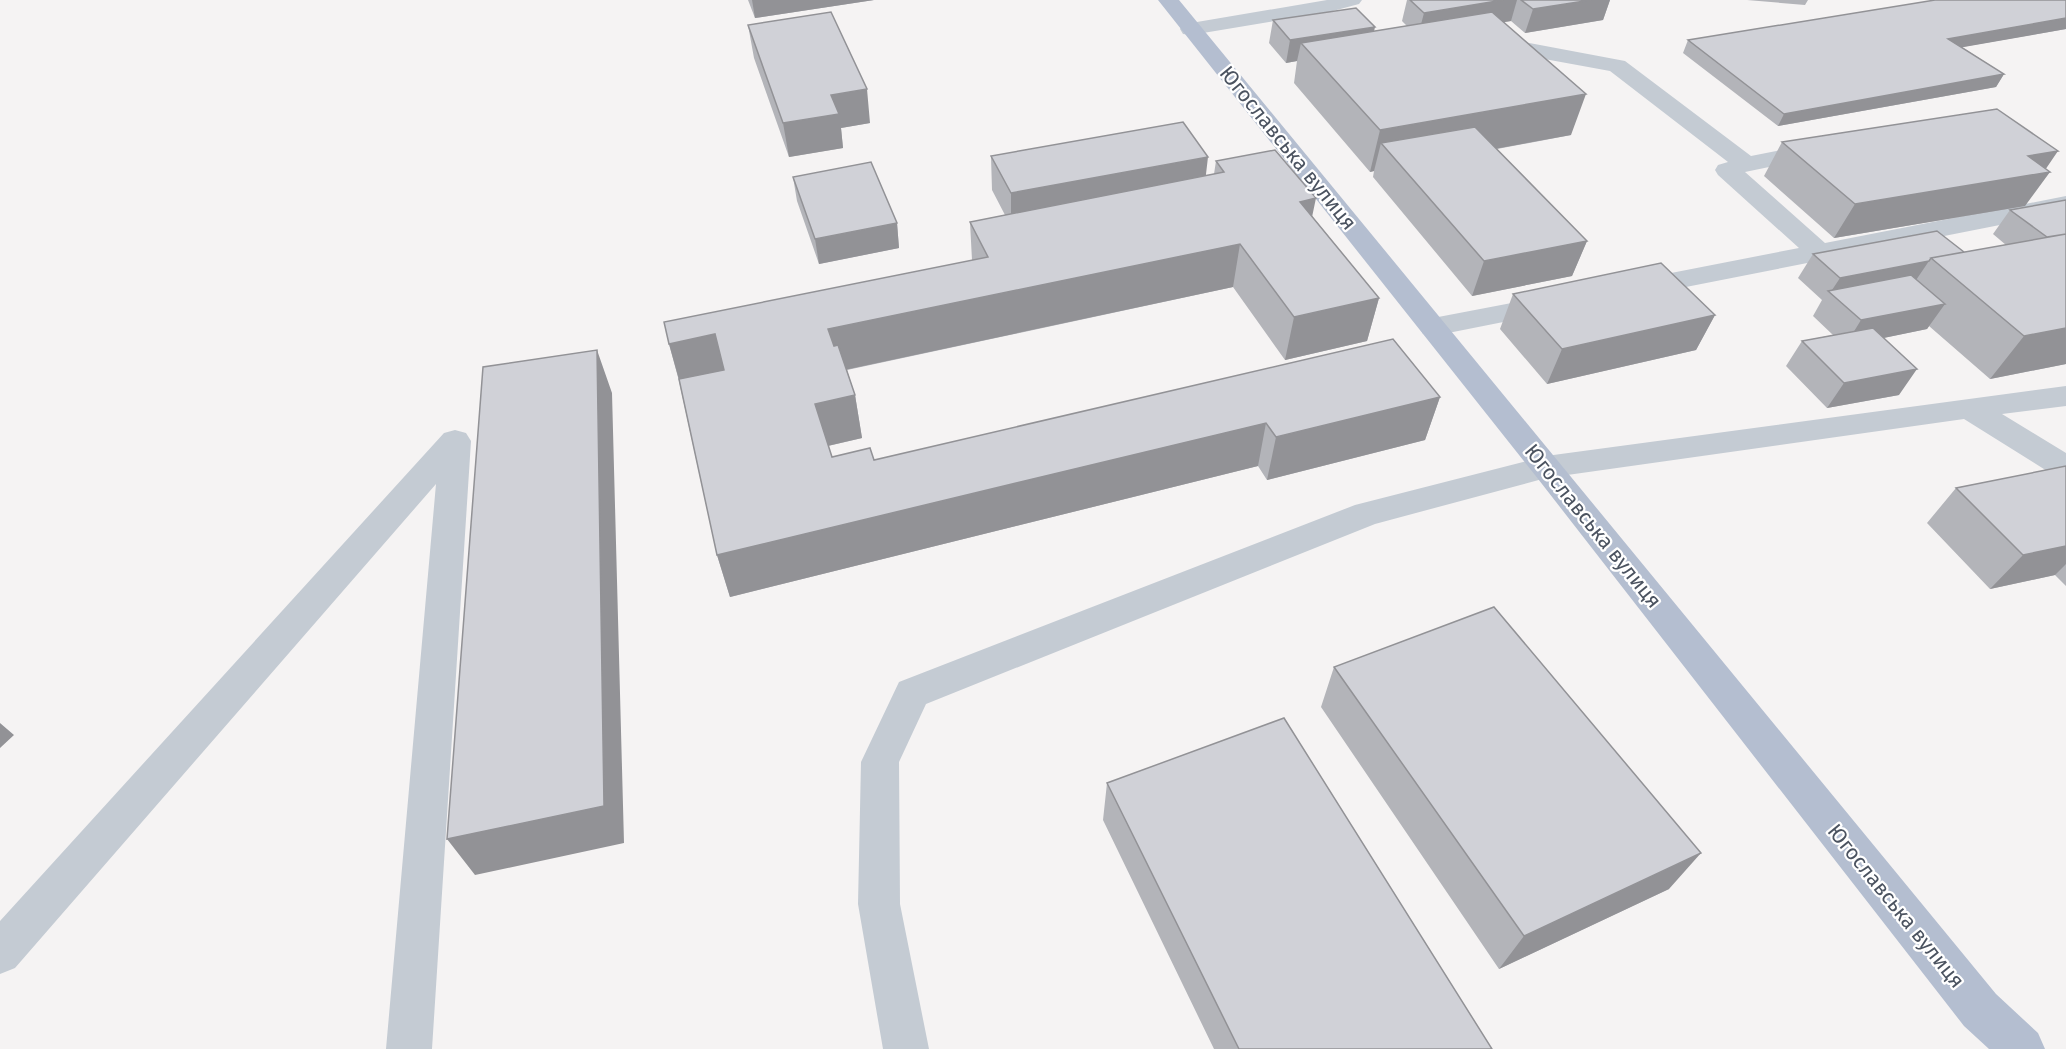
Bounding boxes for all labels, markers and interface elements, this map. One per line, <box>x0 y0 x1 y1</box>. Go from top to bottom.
street label: Югославська вулиця <box>1214 61 1362 235</box>
street label: Югославська вулиця <box>1519 439 1667 613</box>
street label: Югославська вулиця <box>1822 819 1970 993</box>

